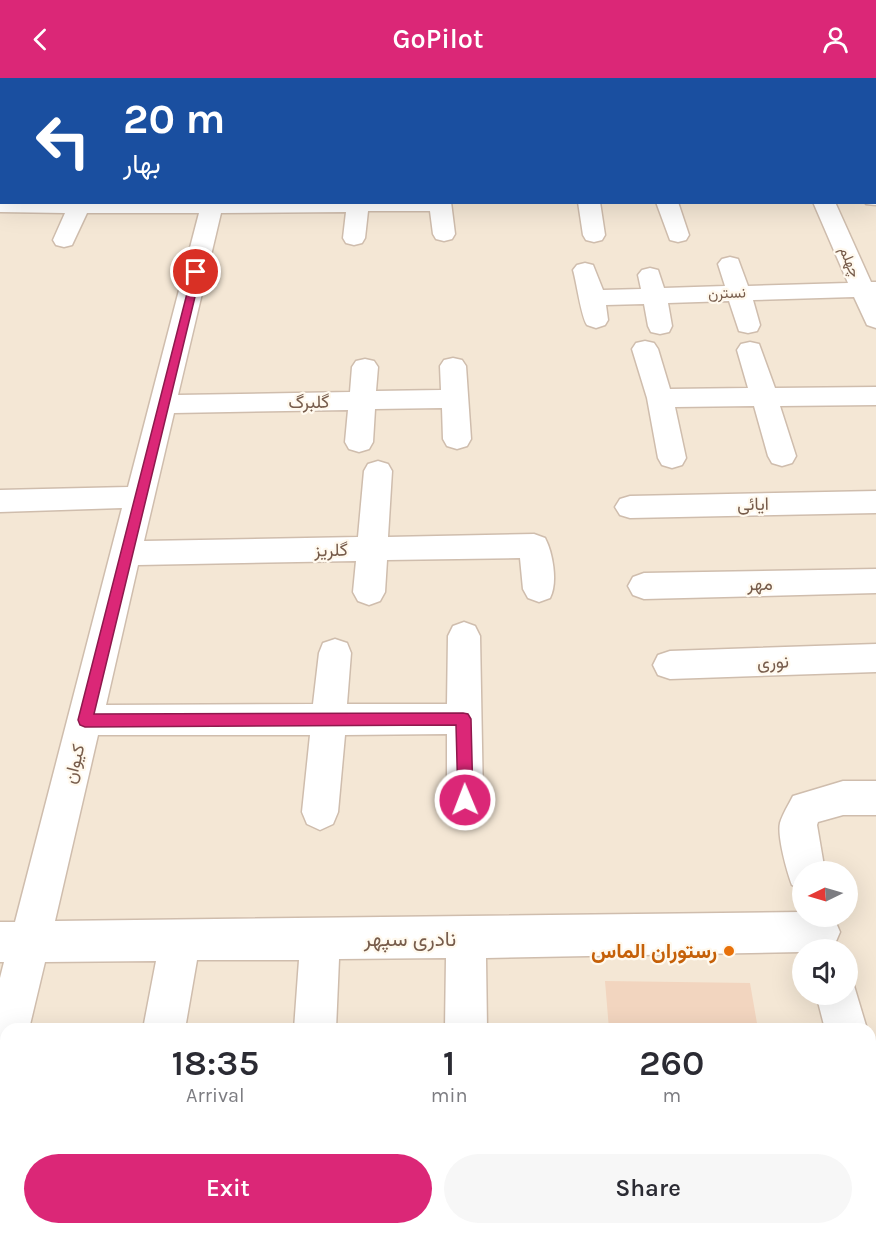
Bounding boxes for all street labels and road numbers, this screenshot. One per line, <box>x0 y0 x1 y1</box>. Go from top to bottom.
street label: چهلم <box>835 244 864 281</box>
street label: نسترن <box>708 283 746 303</box>
street label: گلبرگ <box>288 391 330 413</box>
street label: ایائی <box>737 493 769 515</box>
street label: گلریز <box>313 539 348 561</box>
street label: مهر <box>746 573 773 595</box>
street label: نوری <box>757 650 789 674</box>
street label: کیوان <box>59 742 89 786</box>
street label: نادری سپهر <box>363 927 456 953</box>

